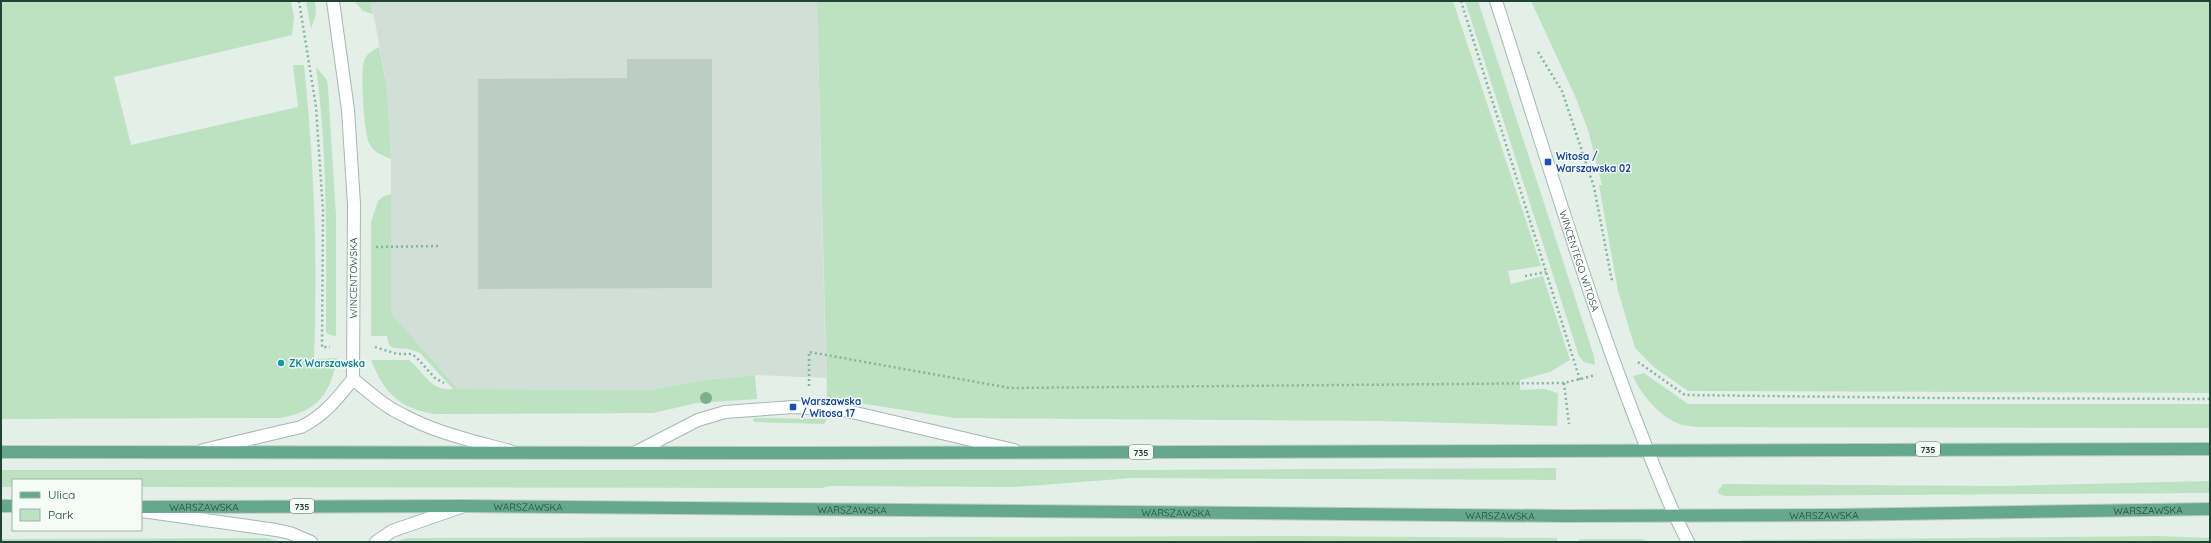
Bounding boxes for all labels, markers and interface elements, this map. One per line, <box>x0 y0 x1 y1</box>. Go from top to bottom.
place label: Witosa / Warszawska 02 <box>1556 150 1631 175</box>
marker: Witosa / Warszawska 02 <box>1543 157 1553 167</box>
street label: WINCENTEGO WITOSA <box>1557 209 1603 314</box>
street label: WINCENTOWSKA <box>347 237 360 318</box>
place label: ZK Warszawska <box>289 357 365 370</box>
marker: ZK Warszawska <box>276 358 286 368</box>
place label: Warszawska / Witosa 17 <box>801 395 861 420</box>
marker: Warszawska / Witosa 17 <box>788 402 798 412</box>
road number: 735 <box>1916 442 1940 456</box>
road number: 735 <box>1129 445 1153 459</box>
legend <box>12 479 142 531</box>
text: Ulica <box>48 487 75 502</box>
road number: 735 <box>290 499 314 513</box>
street label: WARSZAWSKA <box>169 500 239 513</box>
street label: WARSZAWSKA <box>493 500 563 513</box>
street label: WARSZAWSKA <box>817 503 887 516</box>
street label: WARSZAWSKA <box>2113 503 2183 517</box>
street label: WARSZAWSKA <box>1141 506 1211 519</box>
text: Park <box>48 507 73 522</box>
street label: WARSZAWSKA <box>1789 508 1859 522</box>
street label: WARSZAWSKA <box>1465 509 1535 522</box>

